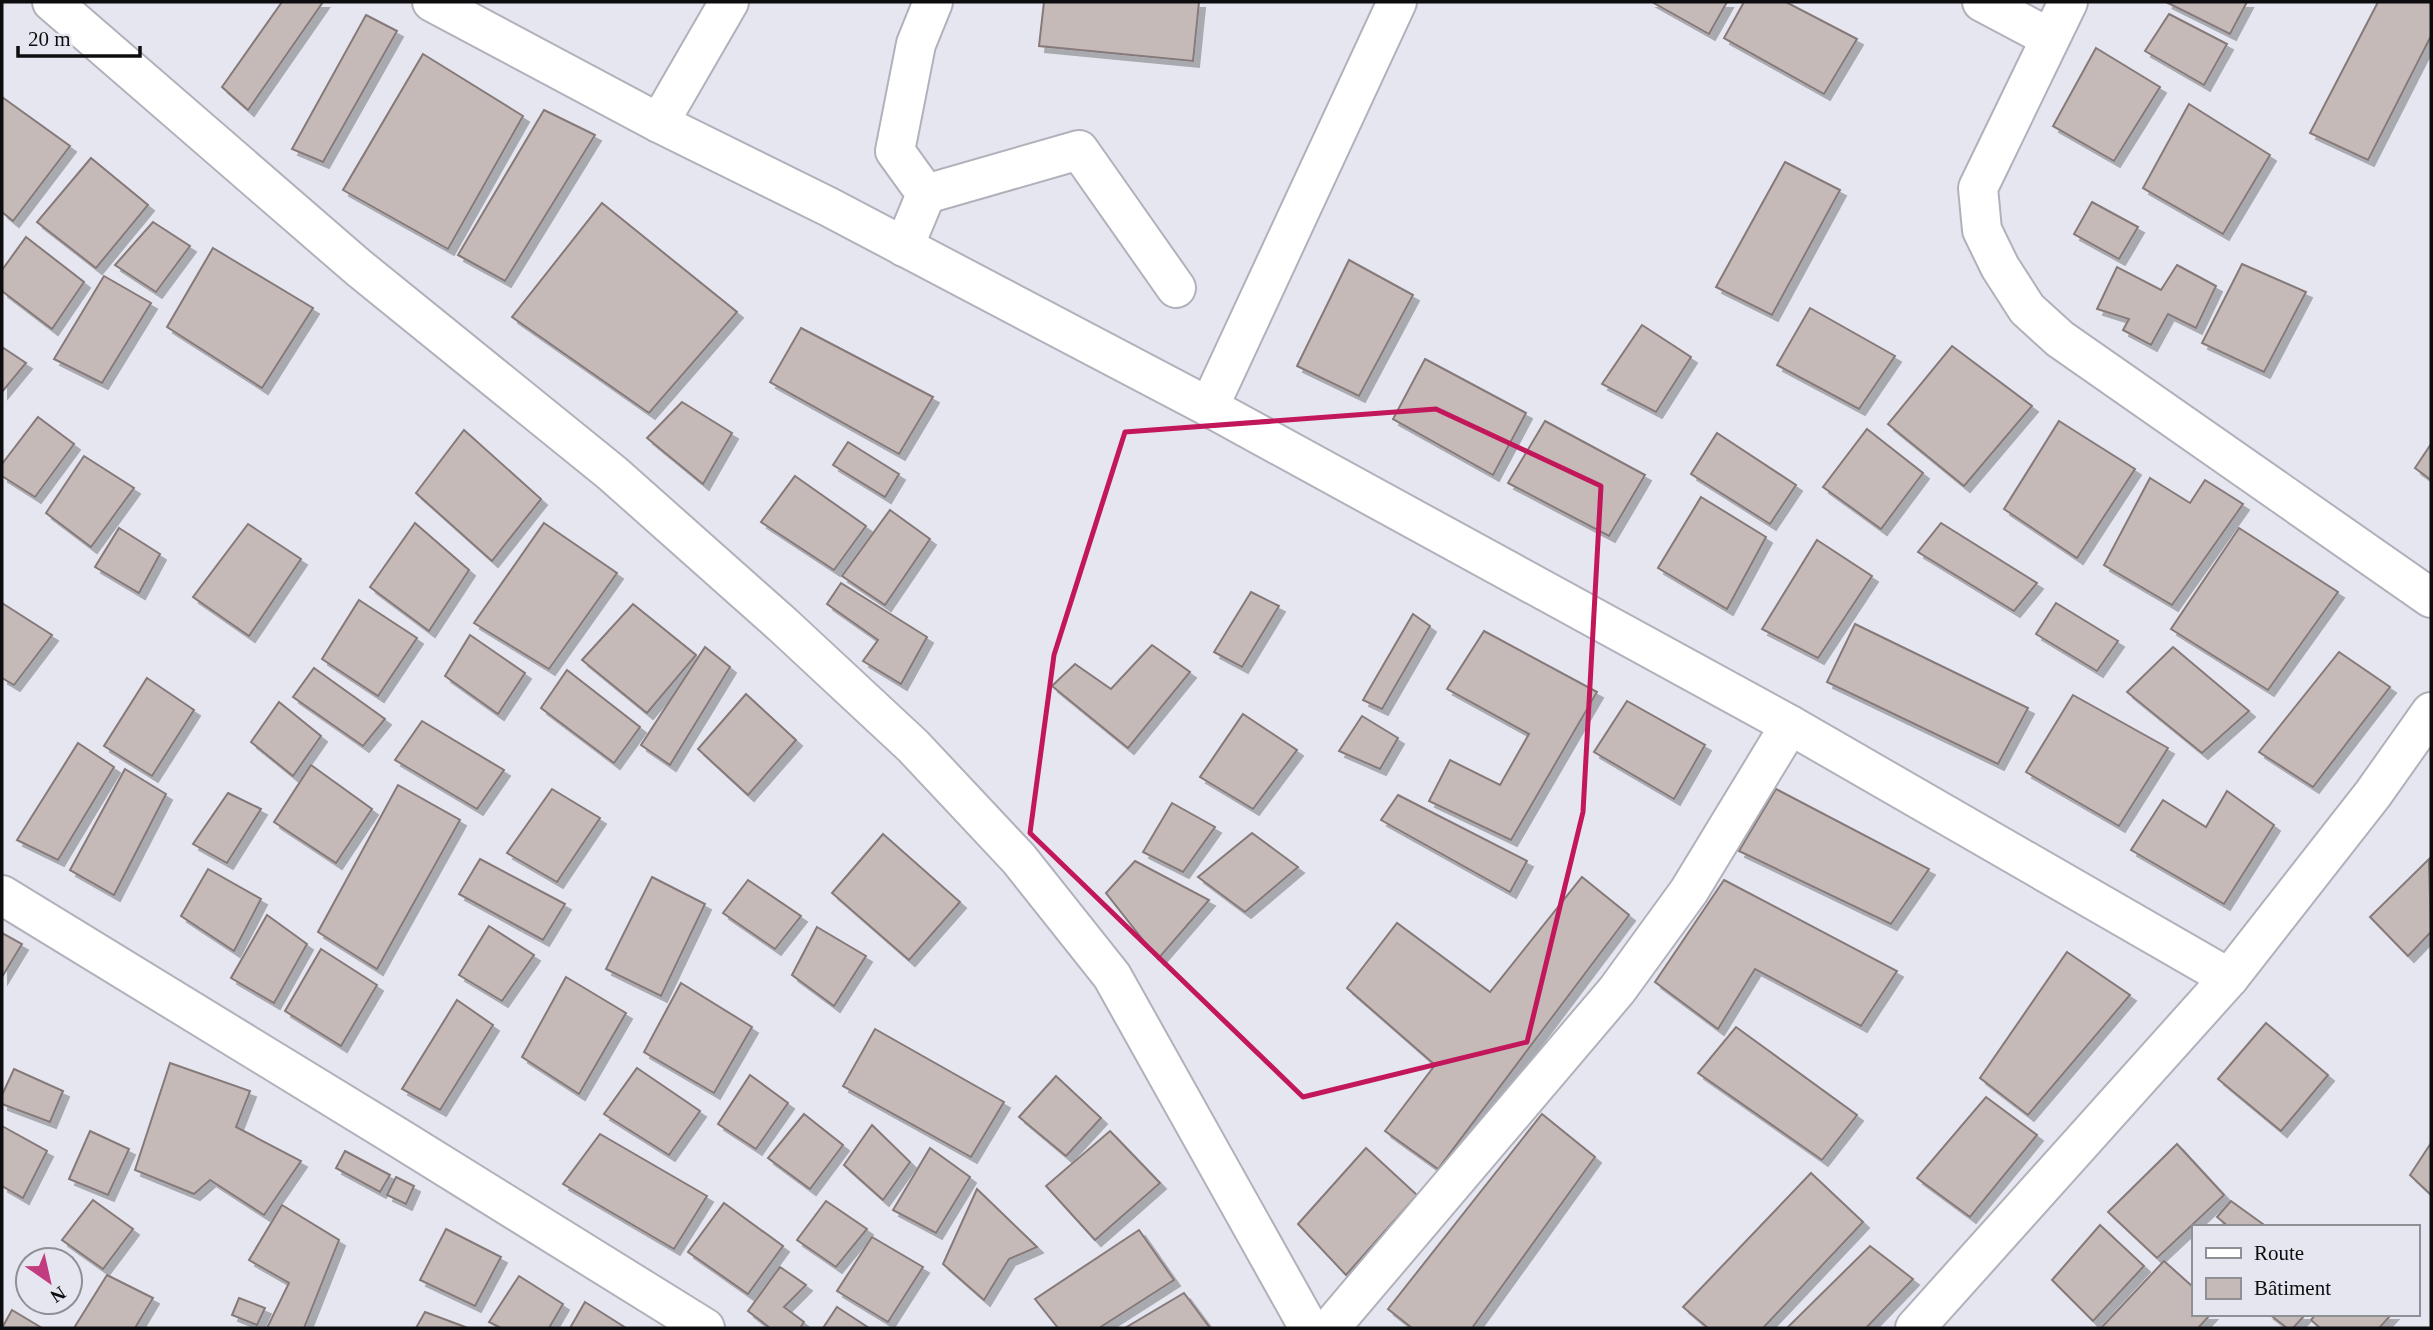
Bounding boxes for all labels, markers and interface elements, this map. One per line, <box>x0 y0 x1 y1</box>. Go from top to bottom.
scale bar <box>18 14 140 58</box>
text: 20 m <box>28 27 71 51</box>
legend <box>2192 1225 2419 1316</box>
text: Route <box>2254 1241 2304 1265</box>
north arrow <box>14 1246 84 1316</box>
text: Bâtiment <box>2254 1276 2331 1300</box>
text: N <box>46 1282 70 1307</box>

